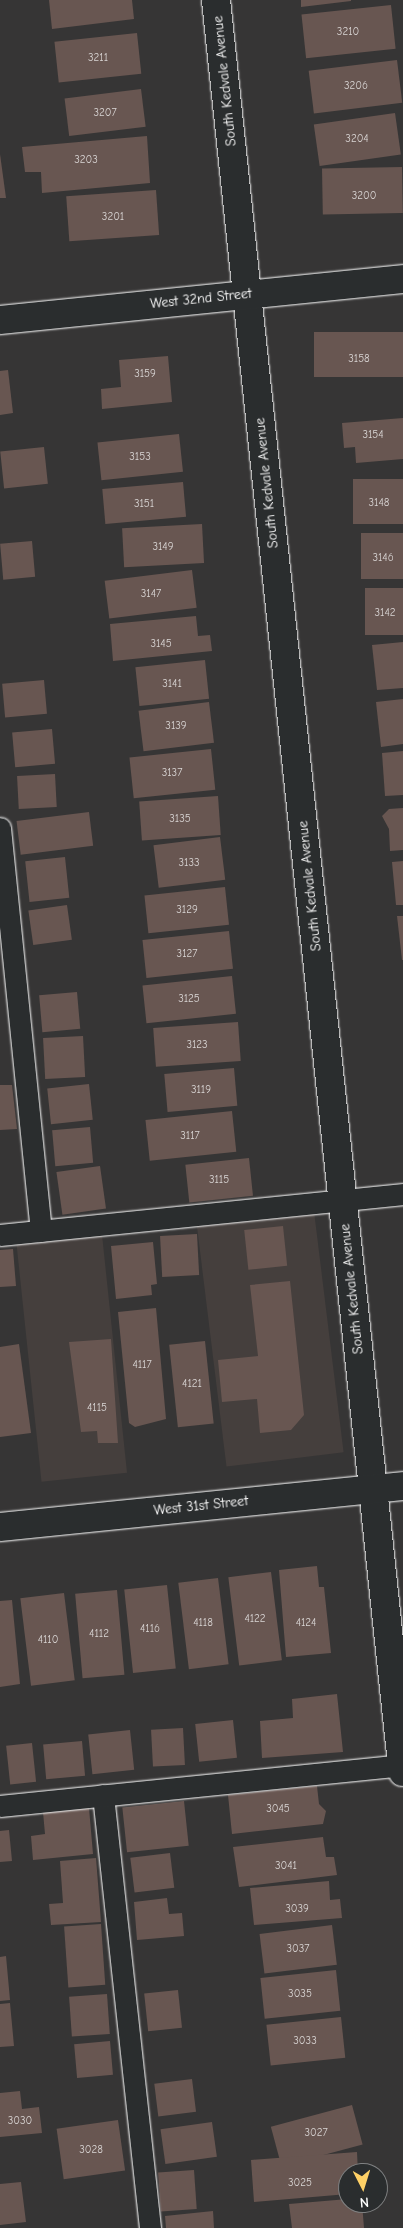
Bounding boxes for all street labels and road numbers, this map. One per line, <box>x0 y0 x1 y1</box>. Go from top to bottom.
street label: South Kedvale Avenue <box>210 15 240 147</box>
street label: West 32nd Street <box>149 285 253 313</box>
street label: South Kedvale Avenue <box>252 417 282 549</box>
street label: South Kedvale Avenue <box>295 820 325 952</box>
street label: South Kedvale Avenue <box>337 1223 367 1355</box>
street label: West 31st Street <box>153 1493 249 1519</box>

